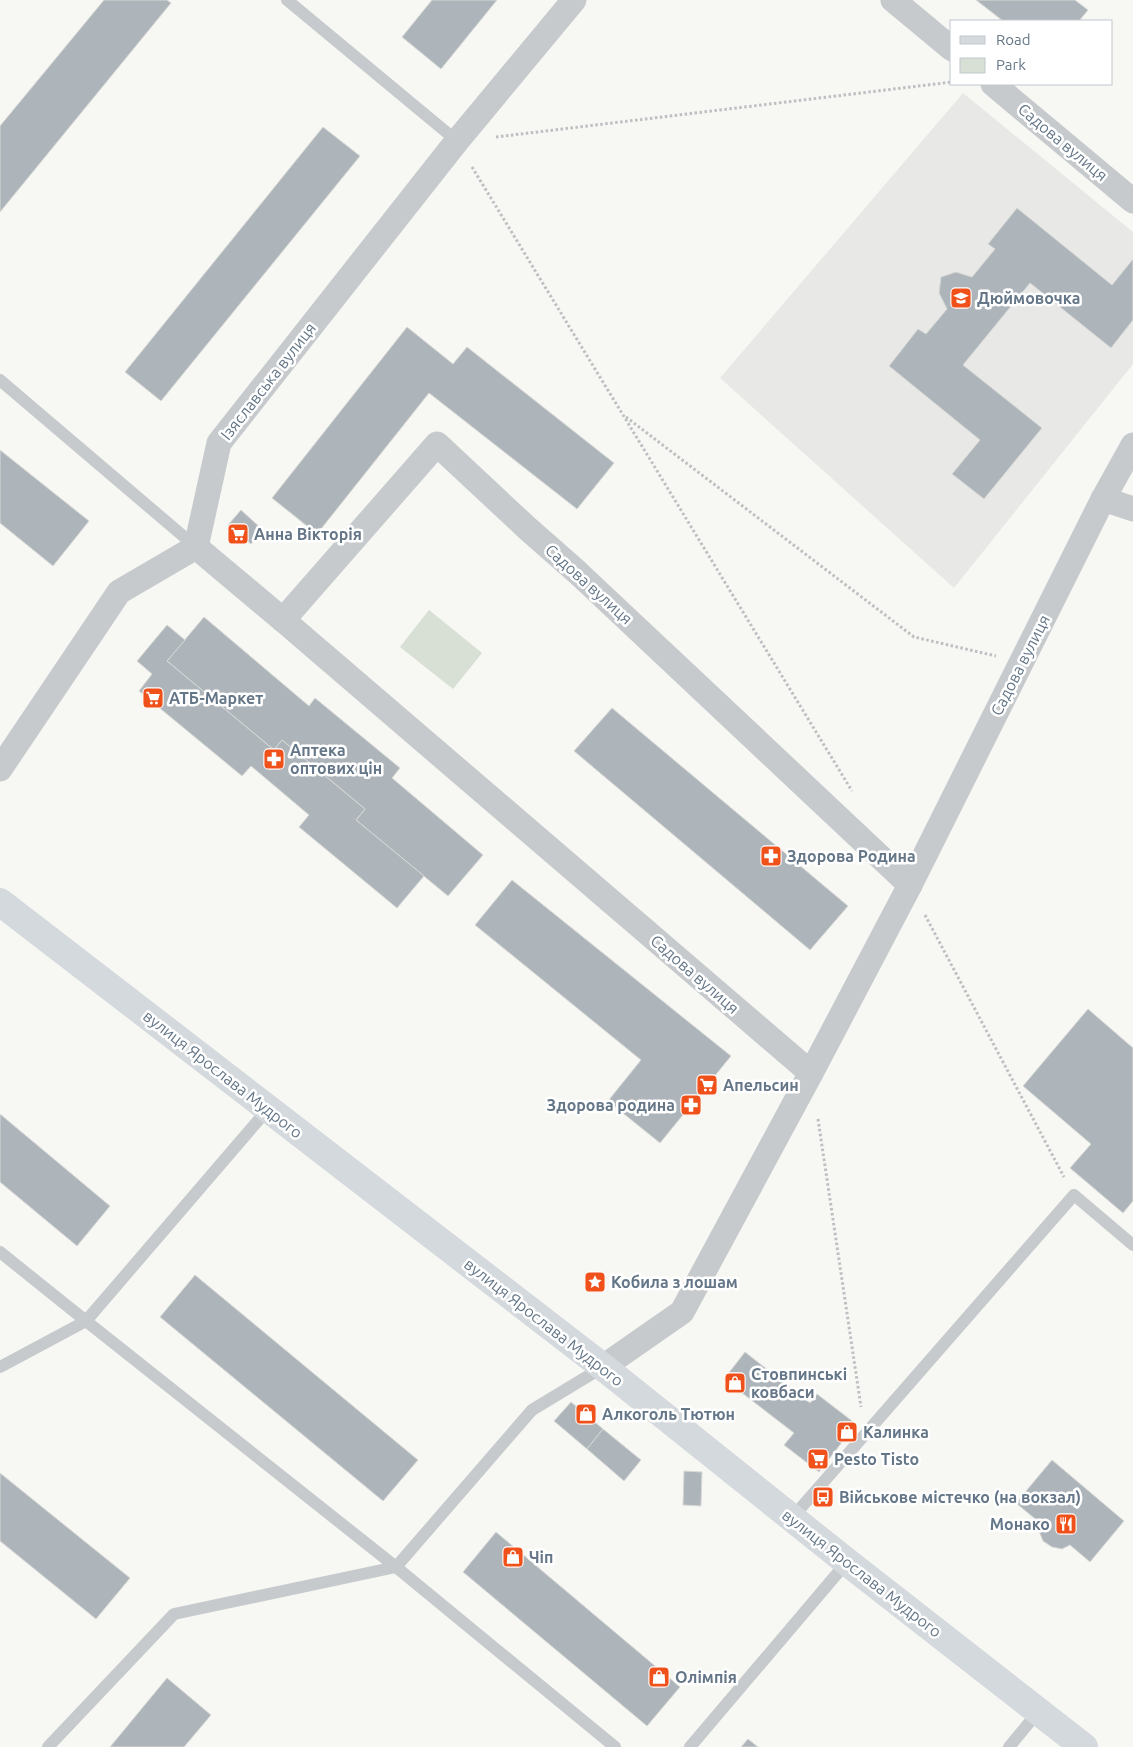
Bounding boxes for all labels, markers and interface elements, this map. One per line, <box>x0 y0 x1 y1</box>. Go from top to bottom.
legend <box>950 20 1113 85</box>
text: Road <box>996 31 1031 48</box>
text: Park <box>996 56 1026 73</box>
street label: Садова вулиця <box>1015 100 1111 184</box>
school or university icon: Дюймовочка <box>949 286 973 310</box>
place label: Дюймовочка <box>977 289 1080 307</box>
street label: Ізяславська вулиця <box>217 319 319 443</box>
supermarket icon: Анна Вікторія <box>226 522 250 546</box>
place label: Анна Вікторія <box>254 525 362 543</box>
street label: Садова вулиця <box>542 540 636 628</box>
street label: Садова вулиця <box>987 612 1053 718</box>
supermarket icon: АТБ-Маркет <box>141 686 165 710</box>
place label: АТБ-Маркет <box>169 689 263 707</box>
place label: Аптека оптових цін <box>290 741 382 777</box>
pharmacy icon: Аптека оптових цін <box>262 747 286 771</box>
pharmacy icon: Здорова Родина <box>759 844 783 868</box>
place label: Здорова Родина <box>787 847 916 865</box>
street label: Садова вулиця <box>647 931 743 1017</box>
street label: вулиця Ярослава Мудрого <box>140 1006 306 1142</box>
supermarket icon: Апельсин <box>695 1073 719 1097</box>
place label: Апельсин <box>723 1076 799 1094</box>
pharmacy icon: Здорова родина <box>679 1093 703 1117</box>
place label: Здорова родина <box>547 1096 675 1114</box>
street label: вулиця Ярослава Мудрого <box>461 1254 627 1390</box>
place icon: Кобила з лошам <box>583 1270 607 1294</box>
place label: Кобила з лошам <box>611 1273 738 1291</box>
place label: Стовпинські ковбаси <box>751 1365 847 1401</box>
shop icon: Стовпинські ковбаси <box>723 1371 747 1395</box>
shop icon: Алкоголь Тютюн <box>574 1402 598 1426</box>
place label: Алкоголь Тютюн <box>602 1405 735 1423</box>
shop icon: Калинка <box>835 1420 859 1444</box>
place label: Калинка <box>863 1423 929 1441</box>
supermarket icon: Pesto Tisto <box>806 1447 830 1471</box>
place label: Pesto Tisto <box>834 1450 919 1468</box>
bus stop icon: Військове містечко (на вокзал) <box>811 1485 835 1509</box>
place label: Військове містечко (на вокзал) <box>839 1488 1081 1507</box>
street label: вулиця Ярослава Мудрого <box>779 1505 945 1641</box>
restaurant icon: Монако <box>1054 1512 1078 1536</box>
place label: Монако <box>990 1515 1050 1533</box>
shop icon: Чіп <box>501 1545 525 1569</box>
place label: Чіп <box>529 1548 553 1566</box>
shop icon: Олімпія <box>647 1665 671 1689</box>
place label: Олімпія <box>675 1668 737 1686</box>

